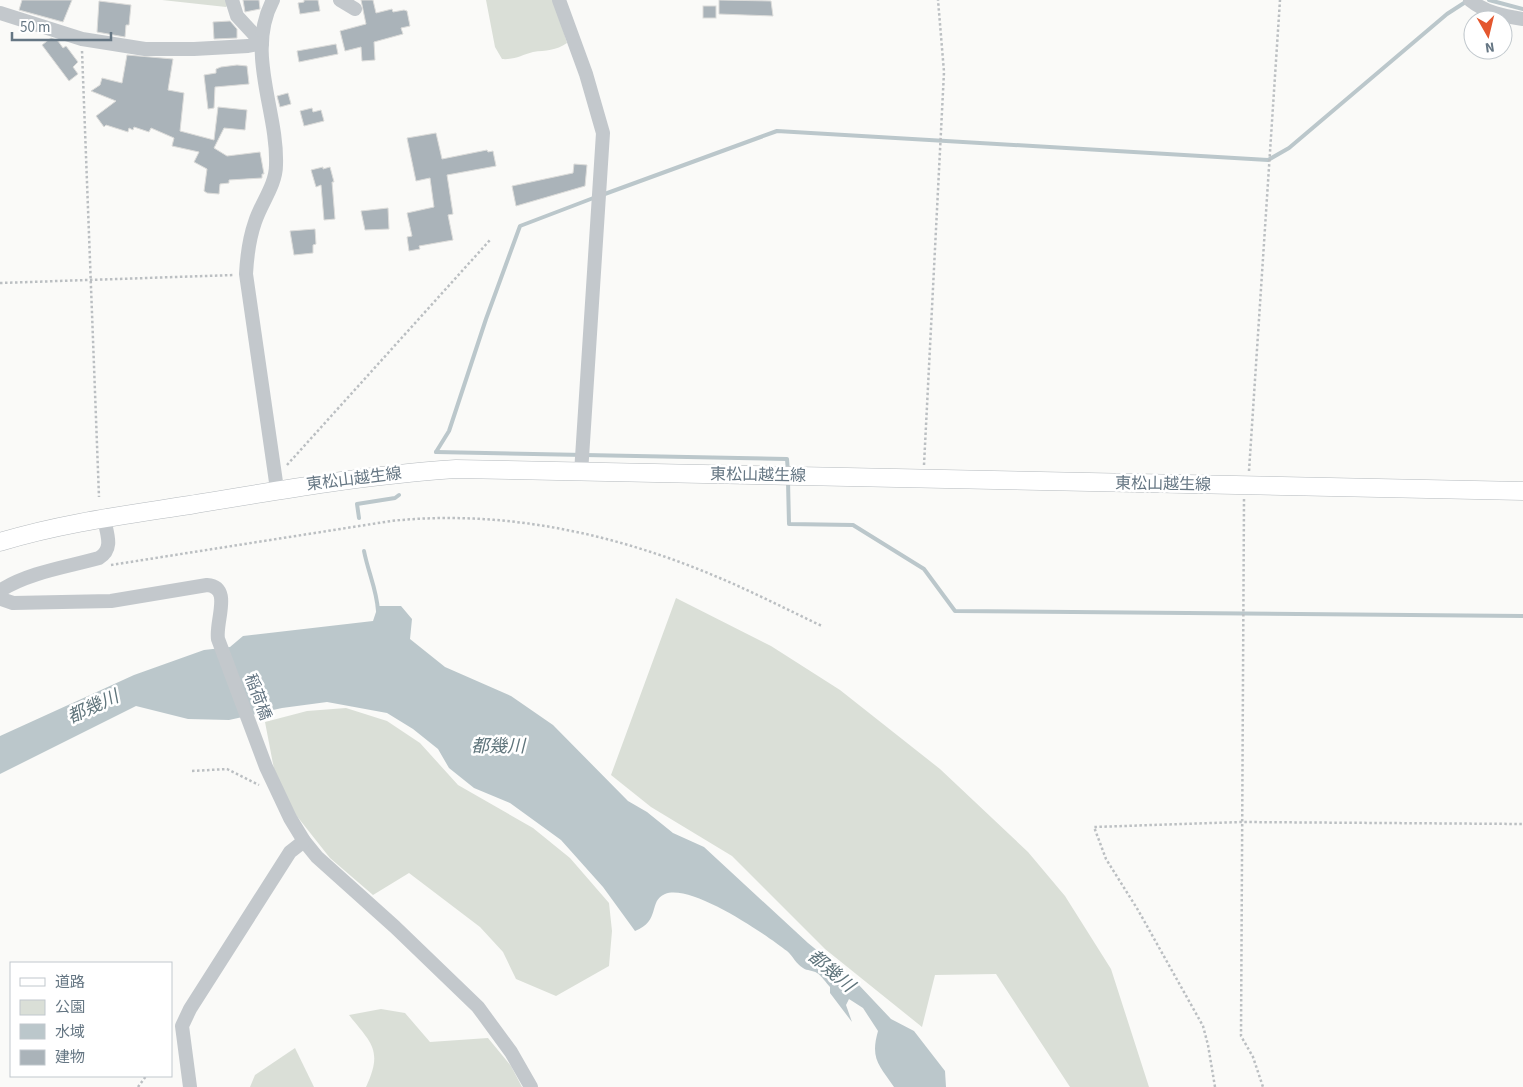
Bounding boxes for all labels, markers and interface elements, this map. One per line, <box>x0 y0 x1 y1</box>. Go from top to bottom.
scale bar <box>12 10 111 42</box>
north arrow <box>1463 10 1513 60</box>
text: 50 m <box>20 17 50 38</box>
text: N <box>1484 36 1496 57</box>
street label: 東松山越生線 <box>305 462 403 496</box>
street label: 東松山越生線 <box>710 463 806 487</box>
street label: 東松山越生線 <box>1115 472 1211 496</box>
street label: 稲荷橋 <box>239 671 277 723</box>
water label: 都幾川 <box>63 683 125 730</box>
water label: 都幾川 <box>471 734 527 759</box>
water label: 都幾川 <box>802 944 861 999</box>
legend <box>10 962 172 1077</box>
text: 道路 <box>55 972 85 993</box>
text: 公園 <box>55 997 85 1018</box>
text: 水域 <box>55 1022 85 1043</box>
text: 建物 <box>55 1047 85 1068</box>

